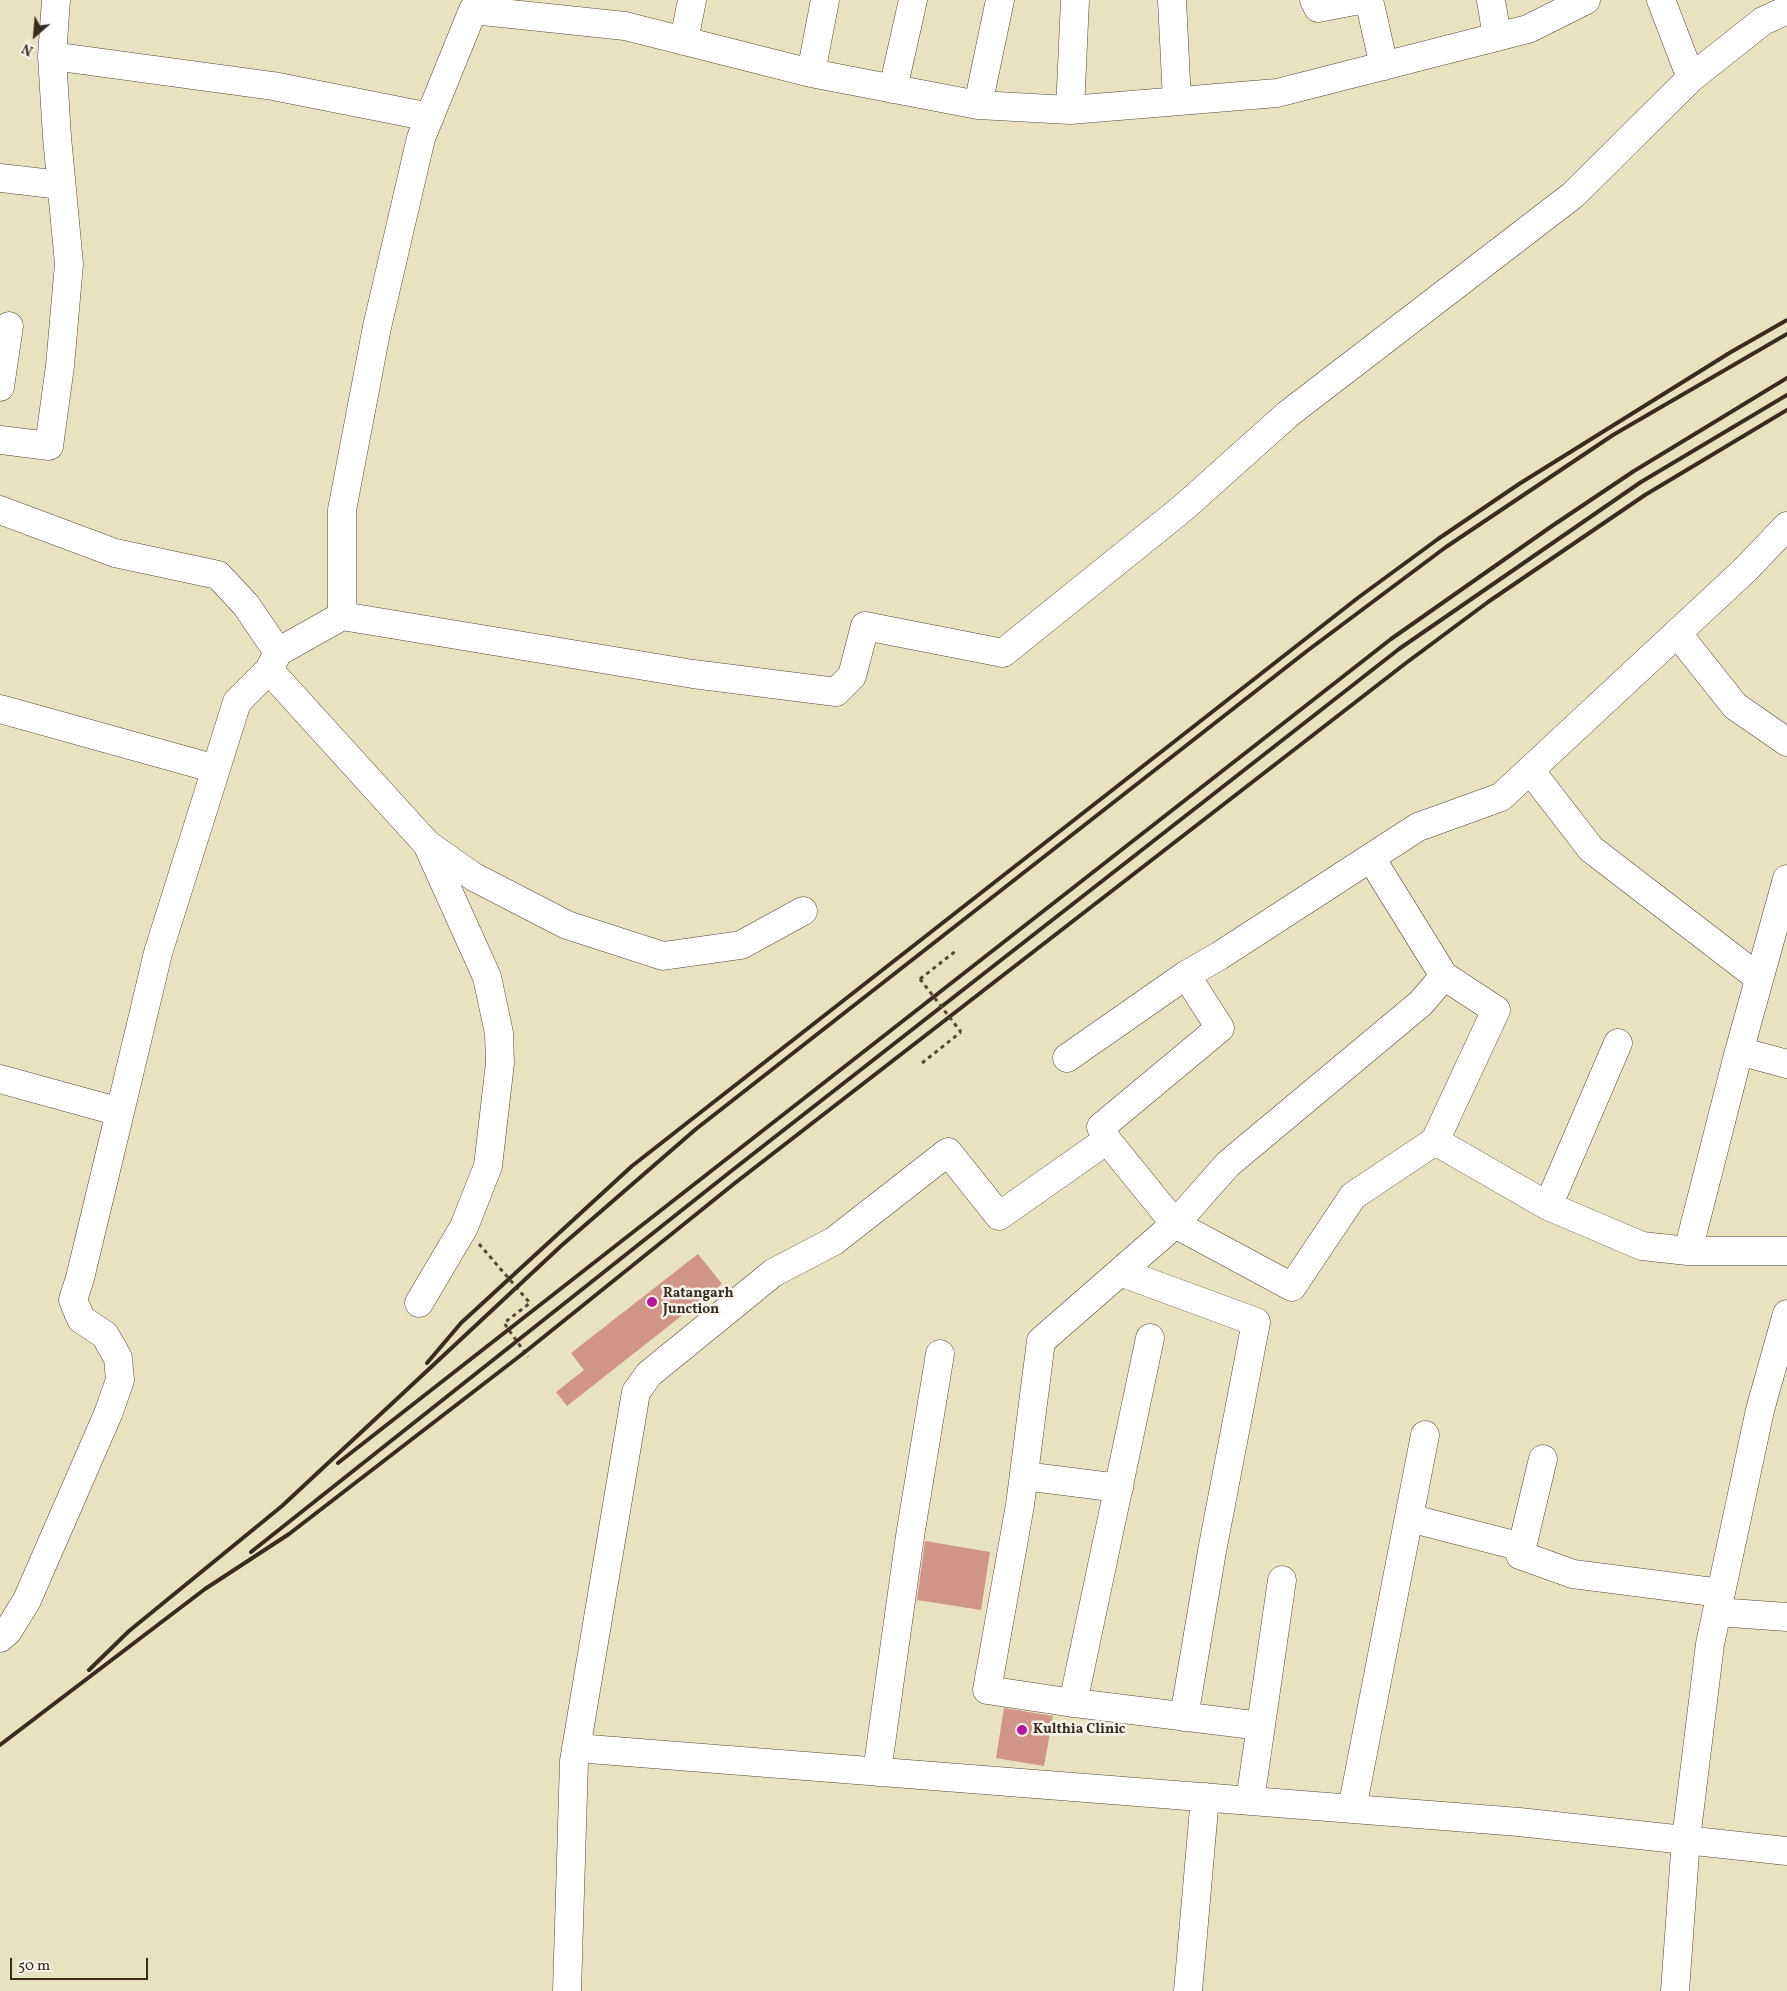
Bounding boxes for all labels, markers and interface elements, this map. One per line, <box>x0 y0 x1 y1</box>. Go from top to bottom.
north arrow <box>10 10 60 60</box>
text: N <box>19 38 37 60</box>
place label: Ratangarh Junction <box>663 1286 734 1318</box>
marker: Ratangarh Junction <box>645 1295 659 1309</box>
place label: Kulthia Clinic <box>1033 1722 1125 1738</box>
marker: Kulthia Clinic <box>1015 1723 1029 1737</box>
scale bar <box>12 1948 150 1980</box>
text: 50 m <box>18 1956 50 1977</box>

